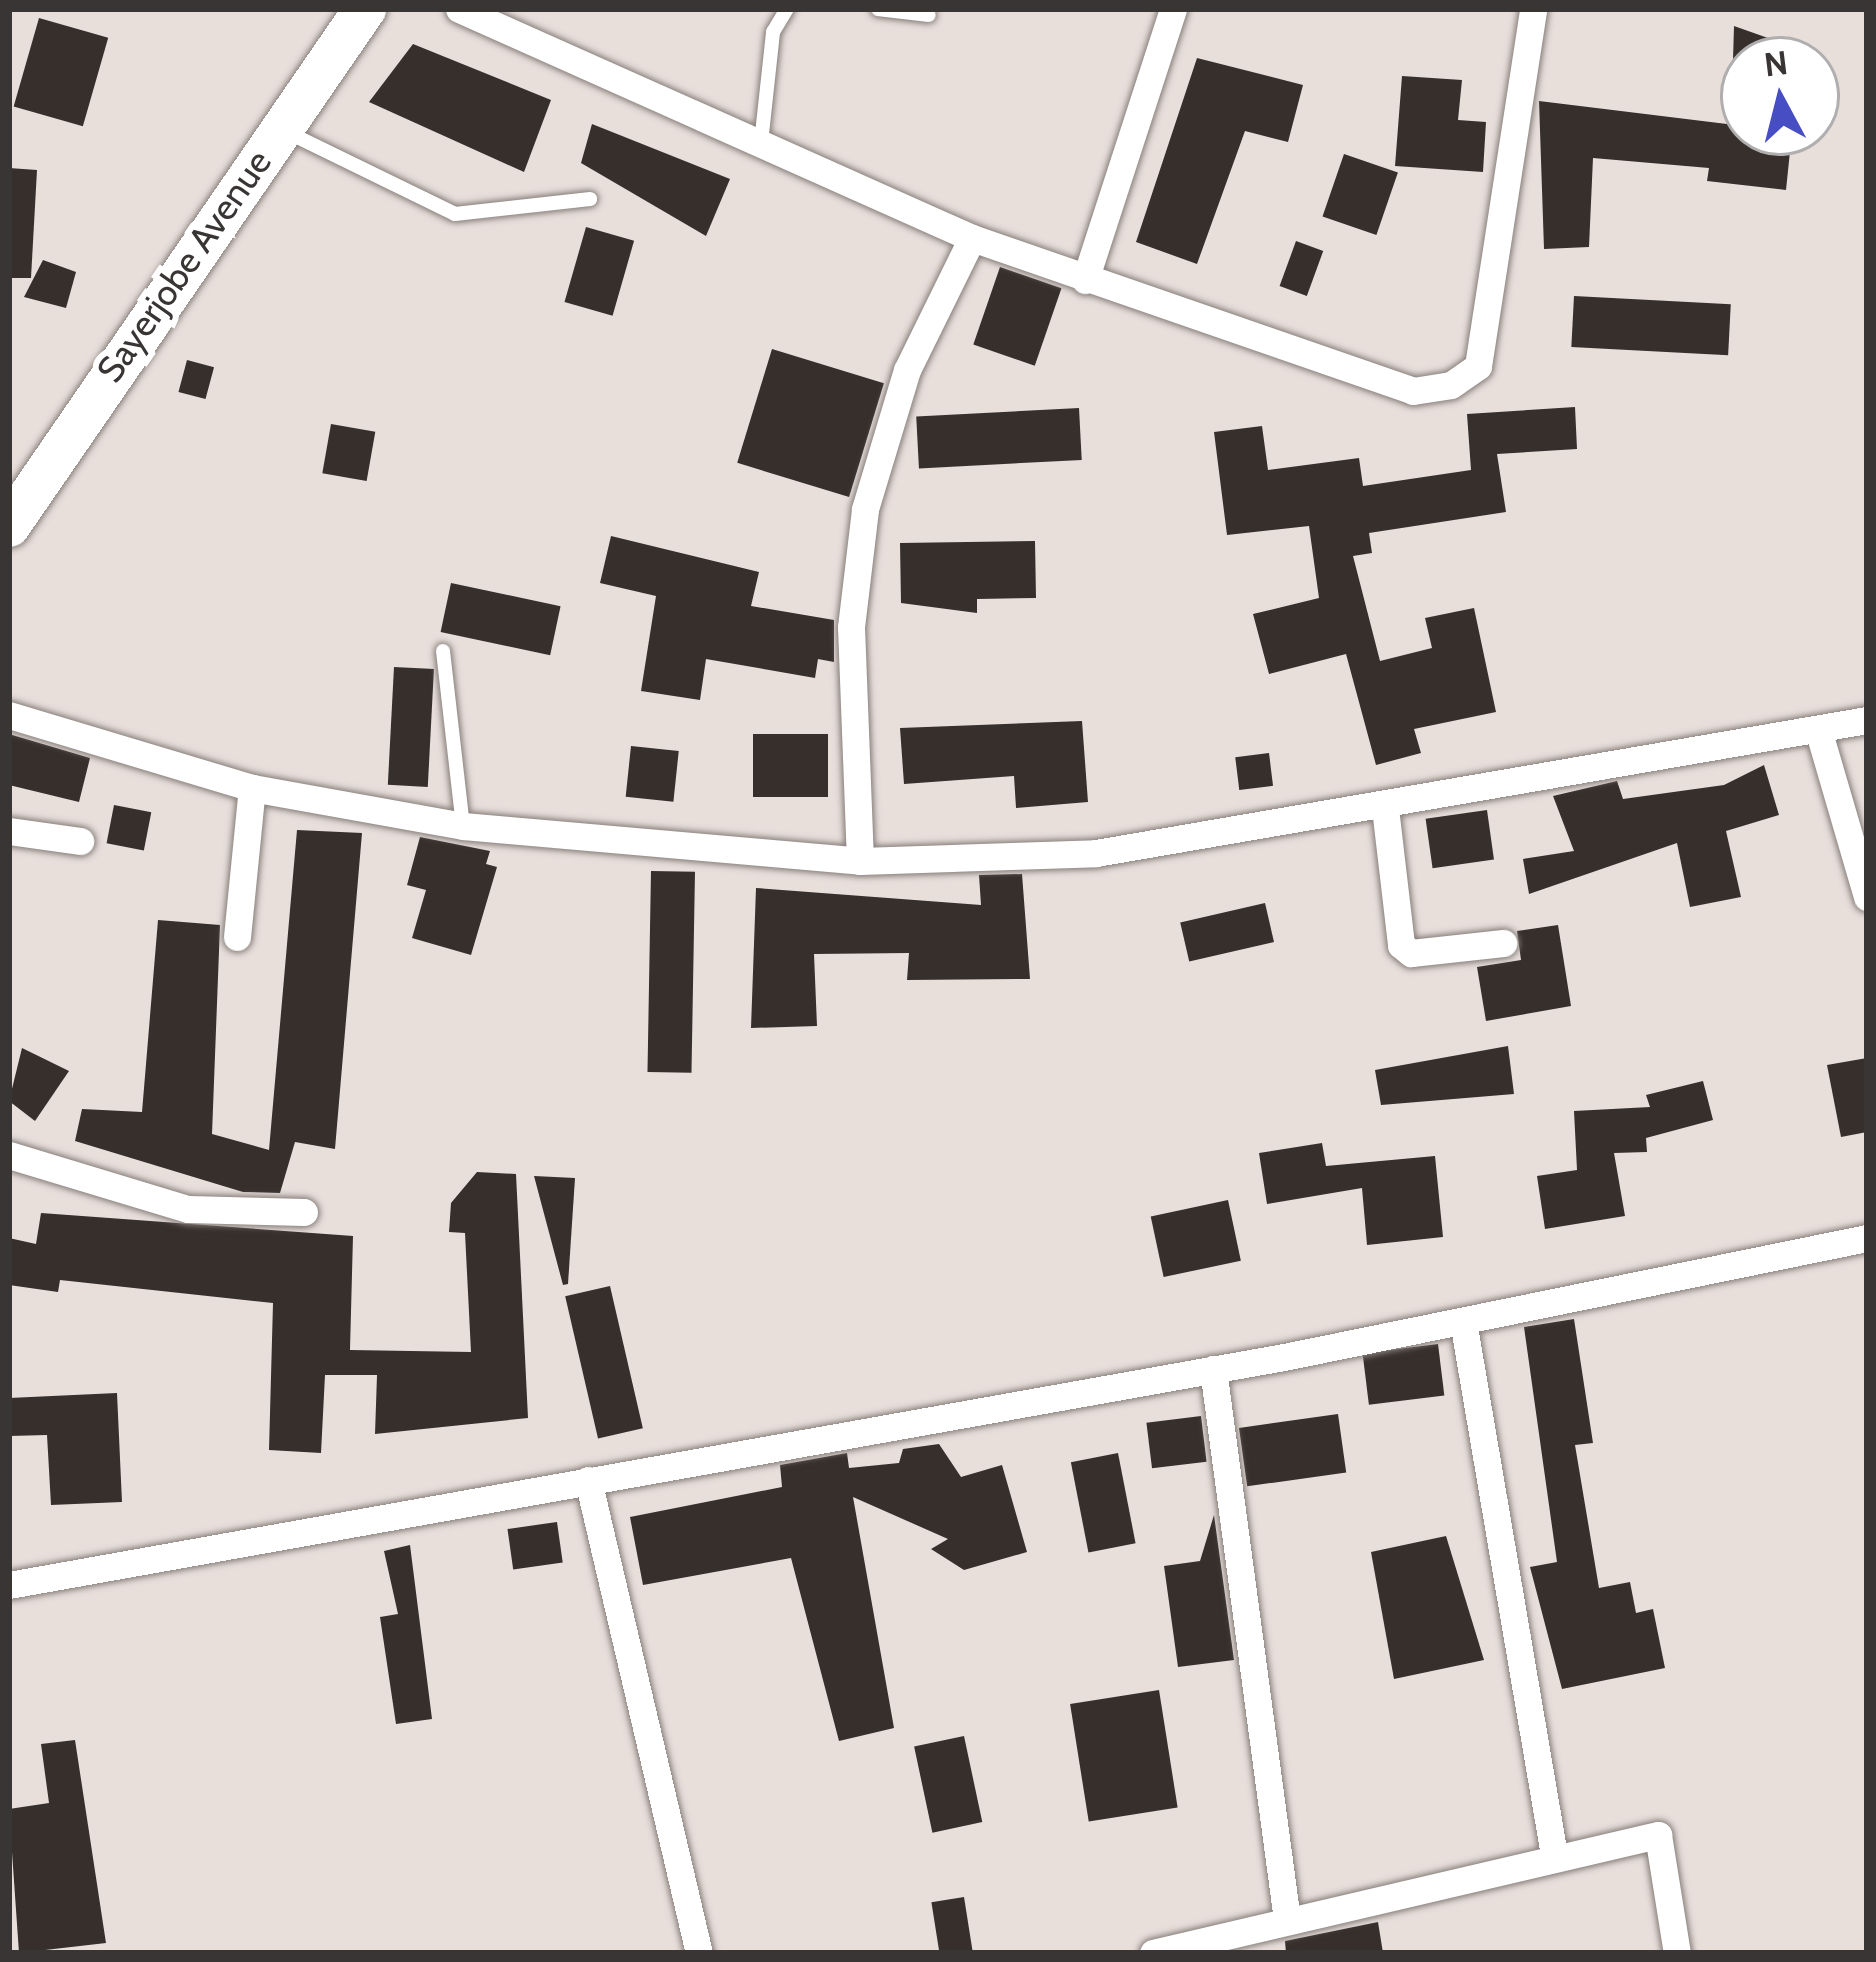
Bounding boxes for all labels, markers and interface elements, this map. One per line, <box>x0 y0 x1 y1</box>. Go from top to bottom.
north arrow <box>1720 36 1840 156</box>
text: N <box>1762 42 1790 85</box>
street label: Sayerjobe Avenue <box>88 142 280 390</box>

